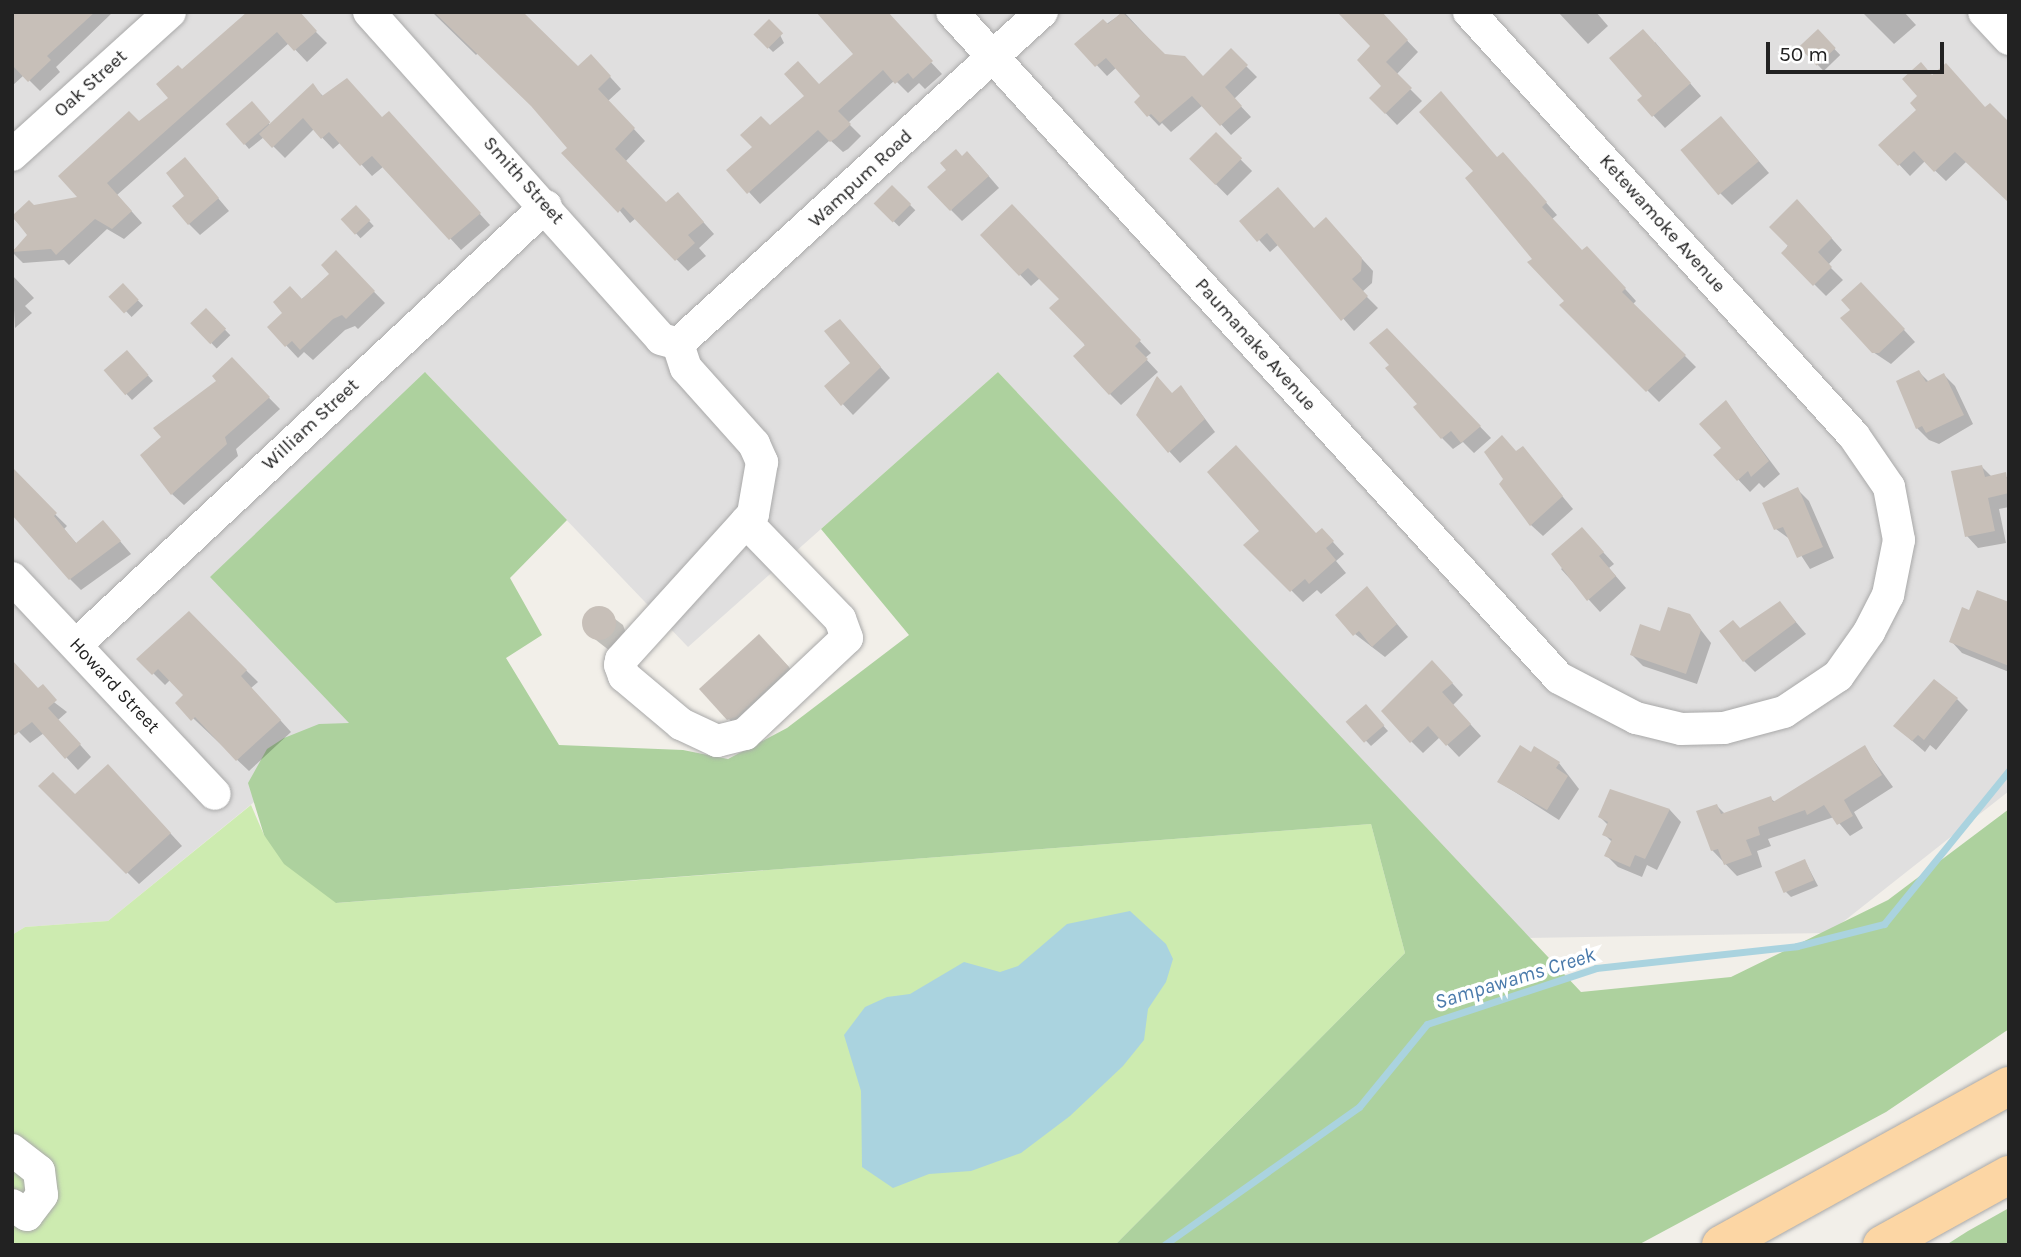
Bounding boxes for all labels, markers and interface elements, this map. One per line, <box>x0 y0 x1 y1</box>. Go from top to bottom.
scale bar <box>1769 28 1948 72</box>
text: 50 m <box>1779 42 1828 66</box>
street label: Oak Street <box>50 45 132 123</box>
street label: Wampum Road <box>804 125 918 233</box>
street label: Smith Street <box>478 132 568 230</box>
street label: Ketewamoke Avenue <box>1594 150 1730 298</box>
street label: Paumanake Avenue <box>1190 274 1320 416</box>
street label: William Street <box>258 374 364 476</box>
street label: Howard Street <box>64 634 164 738</box>
water label: Sampawams Creek <box>1432 942 1598 1014</box>

